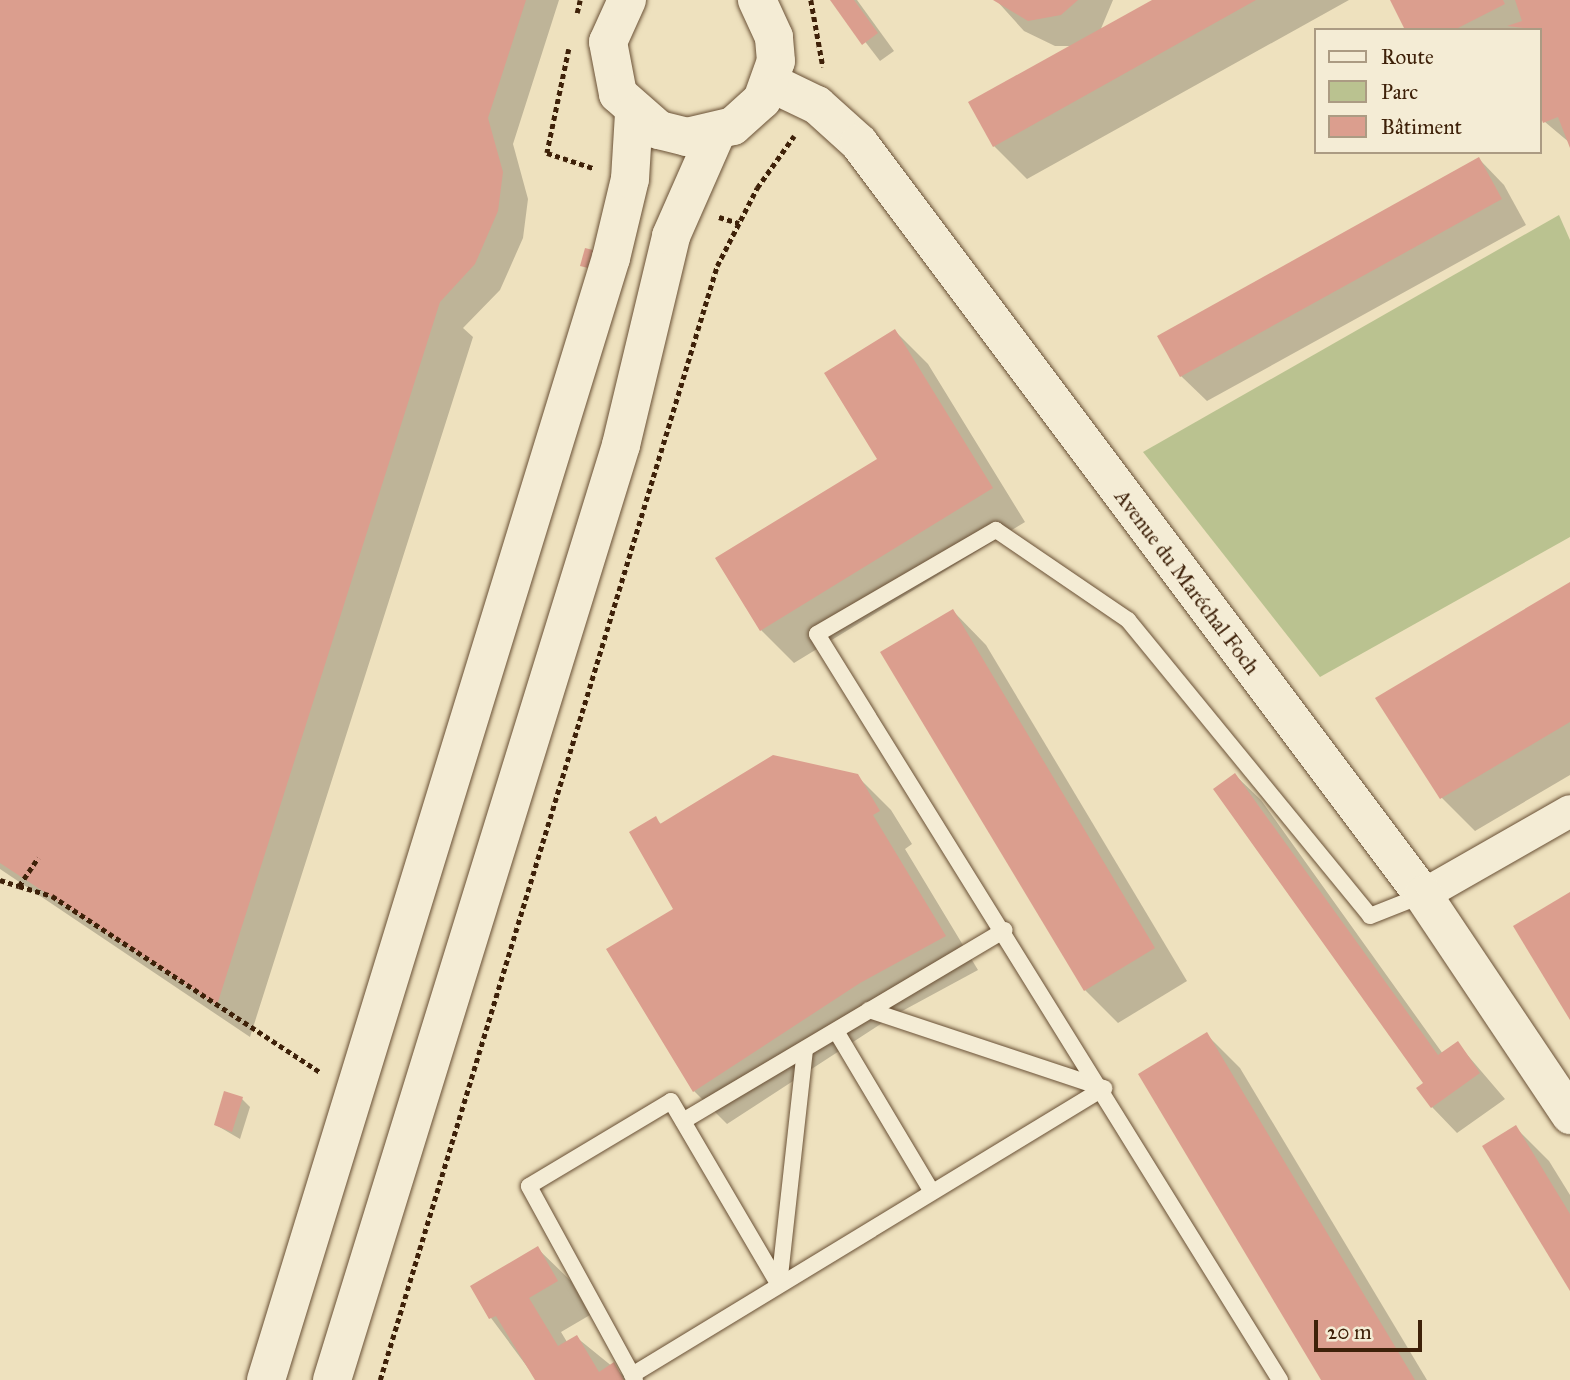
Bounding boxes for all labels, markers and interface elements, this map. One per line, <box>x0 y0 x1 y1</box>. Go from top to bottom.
legend <box>1314 28 1542 154</box>
text: Route <box>1381 44 1434 70</box>
text: Parc <box>1381 79 1418 105</box>
text: Bâtiment <box>1381 114 1462 140</box>
street label: Avenue du Maréchal Foch <box>1109 485 1265 679</box>
scale bar <box>1318 1306 1426 1350</box>
text: 20 m <box>1327 1319 1372 1345</box>

